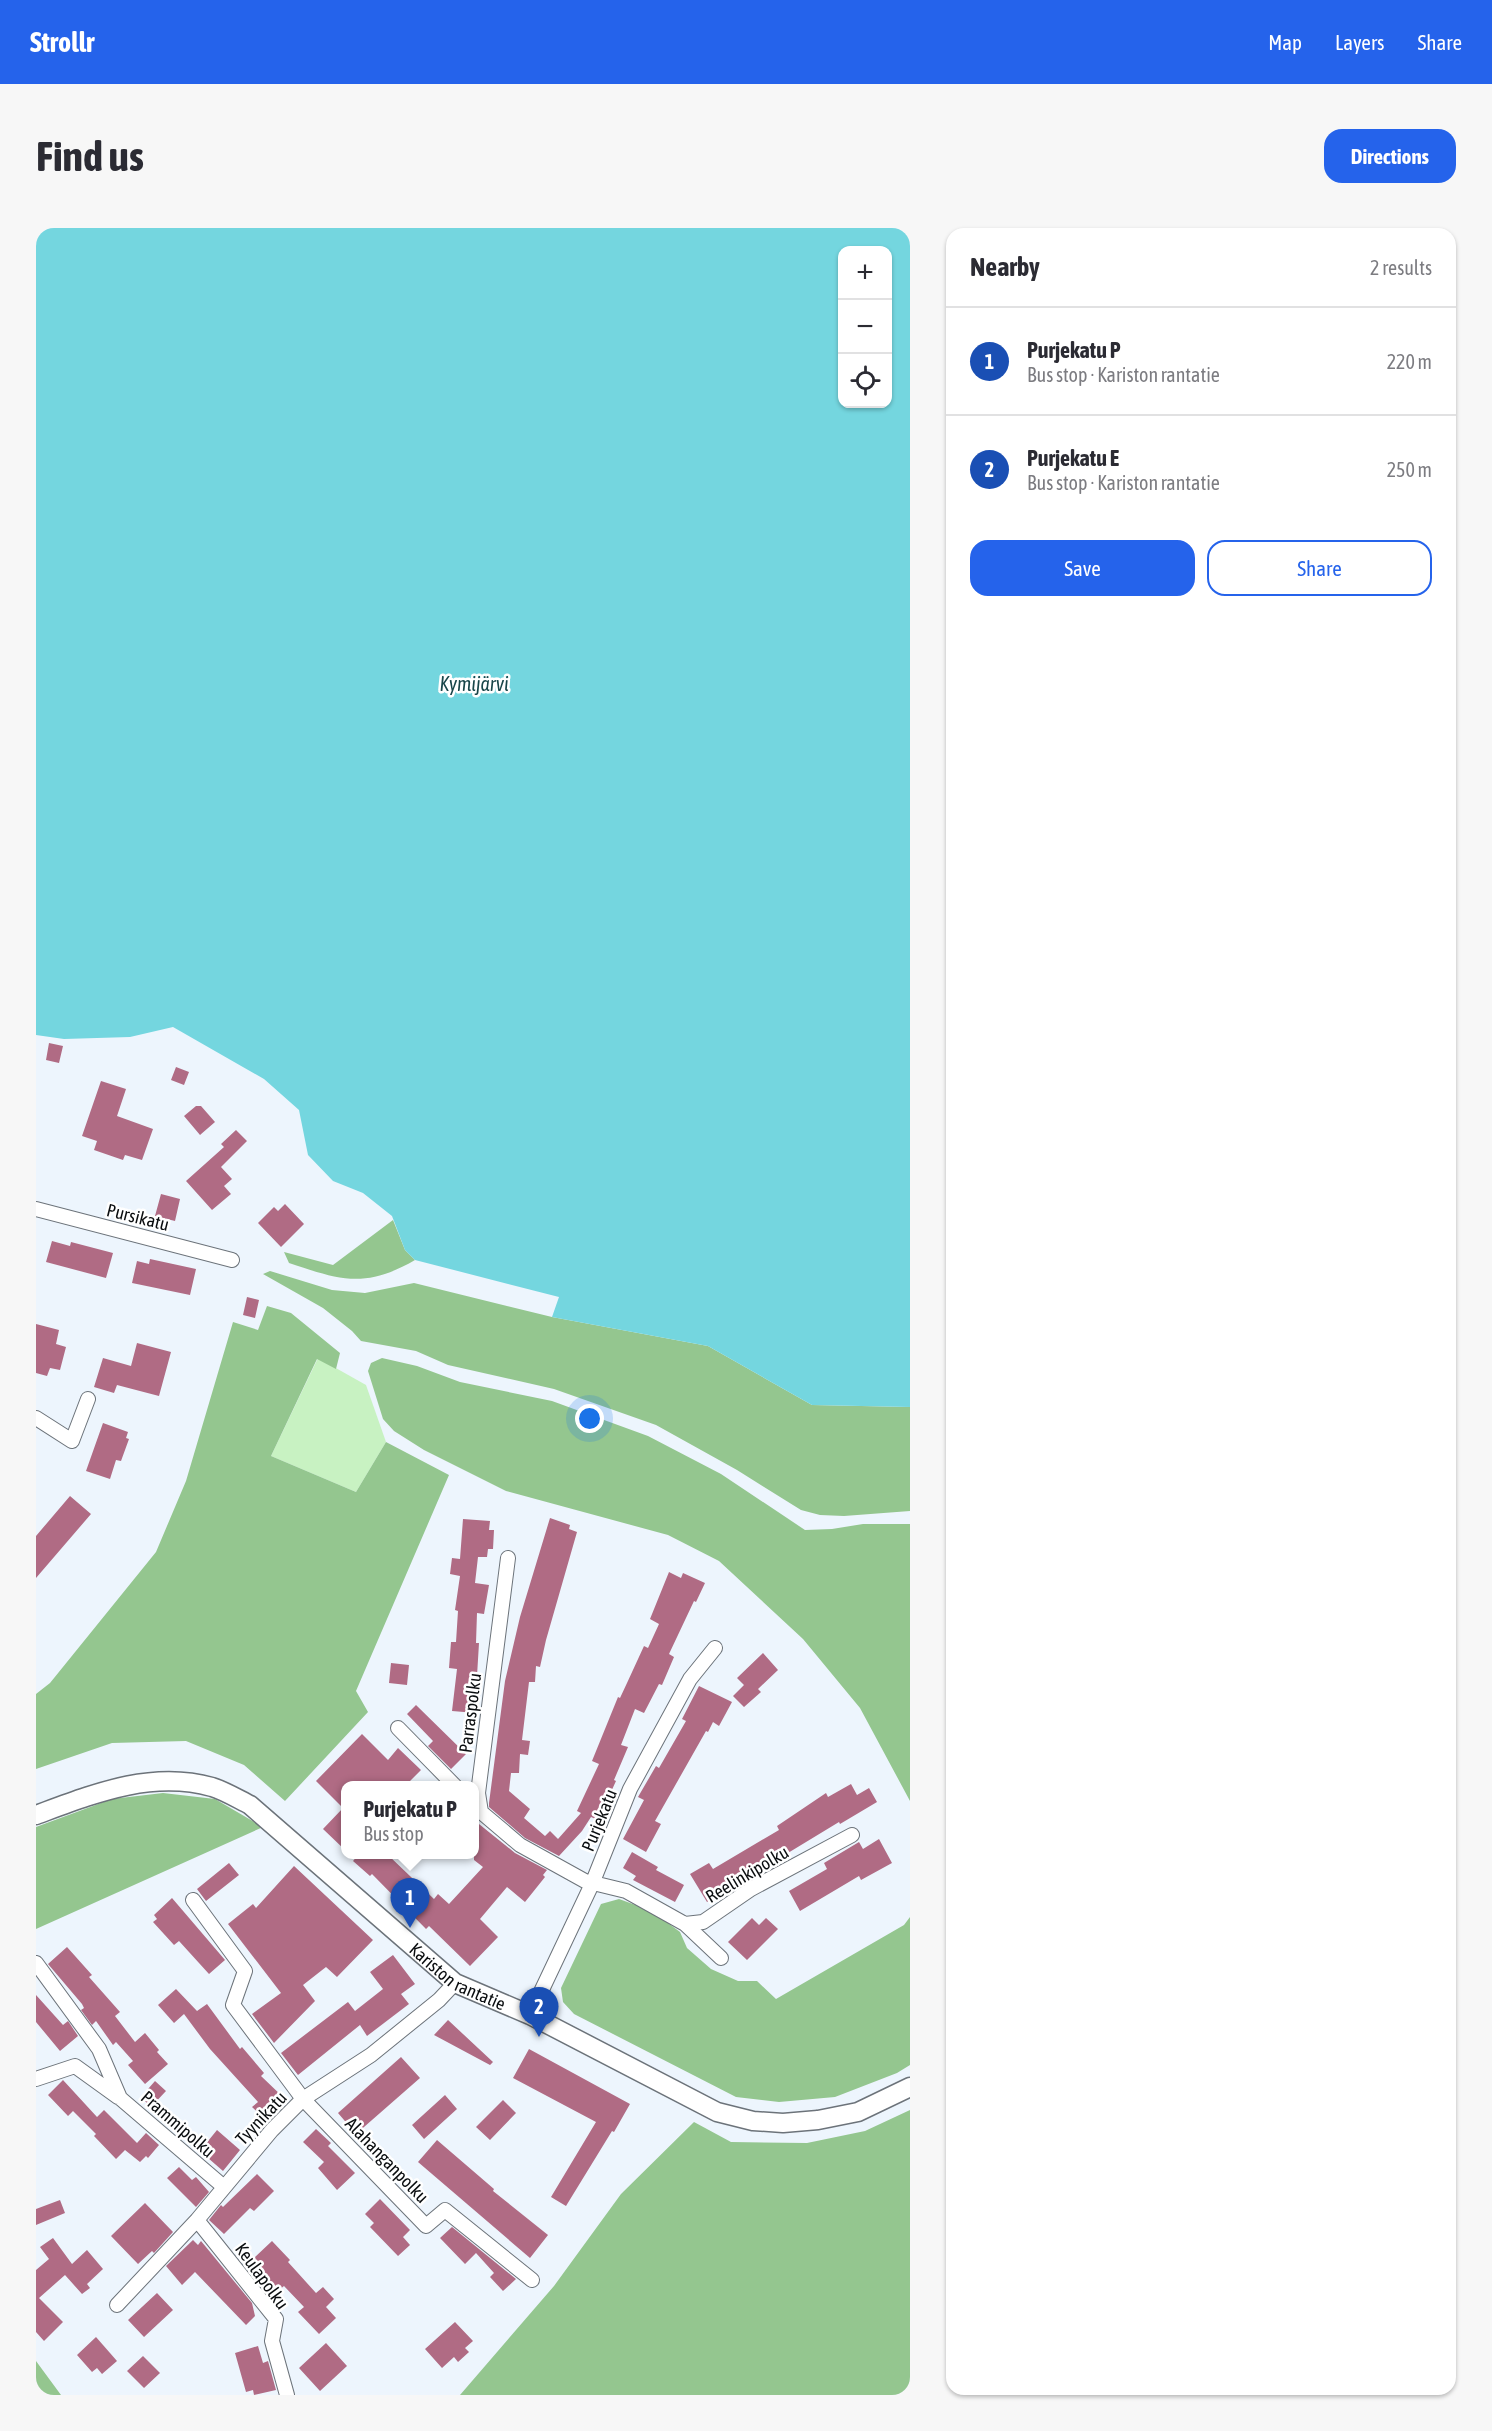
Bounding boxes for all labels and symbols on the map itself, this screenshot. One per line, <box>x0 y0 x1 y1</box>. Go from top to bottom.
water label: Kymijärvi <box>439 672 509 695</box>
street label: Pursikatu <box>105 1199 171 1235</box>
your location <box>575 1404 604 1433</box>
street label: Parraspolku <box>455 1672 485 1754</box>
street label: Purjekatu <box>577 1786 621 1854</box>
street label: Reelinkipolku <box>702 1841 792 1907</box>
pin: 1 <box>390 1878 430 1928</box>
street label: Kariston rantatie <box>406 1938 509 2014</box>
pin: 2 <box>520 1988 558 2037</box>
street label: Prammipolku <box>137 2086 219 2162</box>
street label: Tyynikatu <box>231 2087 291 2149</box>
street label: Alahanganpolku <box>341 2113 433 2207</box>
street label: Keulapolku <box>231 2239 293 2313</box>

